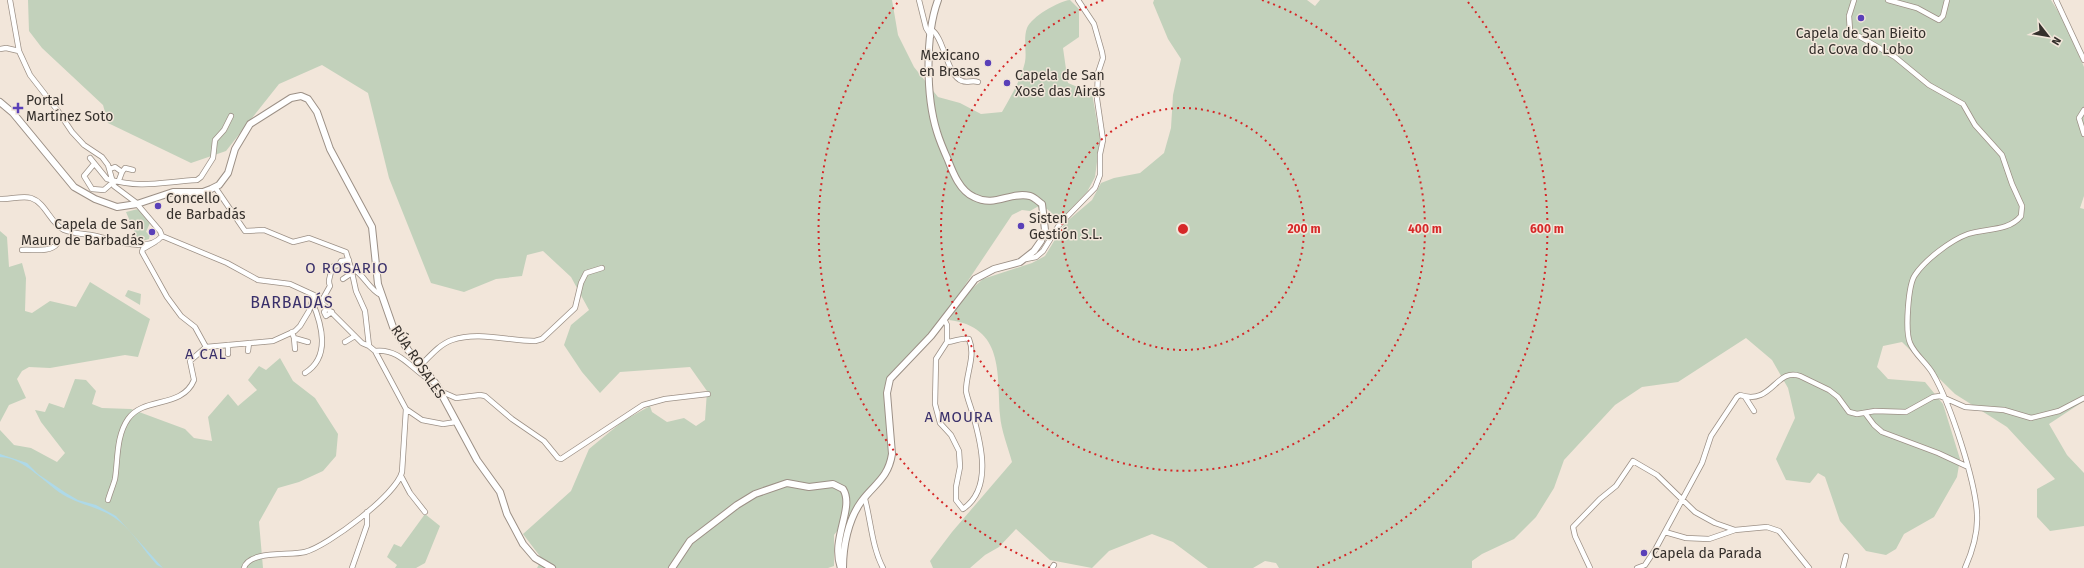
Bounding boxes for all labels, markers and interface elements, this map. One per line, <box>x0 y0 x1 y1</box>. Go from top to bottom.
marker: Capela de San Bieito da Cova do Lobo <box>1856 13 1866 23</box>
north arrow <box>2028 16 2068 56</box>
place label: Capela de San Bieito da Cova do Lobo <box>1796 25 1926 58</box>
text: N <box>2049 34 2064 47</box>
place label: Mexicano en Brasas <box>919 47 980 80</box>
marker: Mexicano en Brasas <box>983 58 993 68</box>
place label: Capela de San Xosé das Airas <box>1015 67 1106 100</box>
marker: Capela de San Xosé das Airas <box>1002 78 1012 88</box>
place label: Portal Martínez Soto <box>26 92 113 125</box>
marker: Portal Martínez Soto <box>13 103 23 113</box>
place label: Concello de Barbadás <box>166 190 246 223</box>
marker: Concello de Barbadás <box>153 201 163 211</box>
place label: Sisten Gestión S.L. <box>1029 210 1102 243</box>
place label: Capela de San Mauro de Barbadás <box>21 216 144 249</box>
marker: Sisten Gestión S.L. <box>1016 221 1026 231</box>
centre of rings <box>1176 222 1190 236</box>
text: 200 m <box>1287 222 1321 236</box>
text: 400 m <box>1408 222 1442 236</box>
text: 600 m <box>1530 222 1564 236</box>
marker: Capela de San Mauro de Barbadás <box>147 227 157 237</box>
district label: O ROSARIO <box>305 259 389 277</box>
district label: BARBADÁS <box>250 292 334 312</box>
street label: RÚA ROSALES <box>387 322 450 402</box>
district label: A CAL <box>185 345 227 363</box>
district label: A MOURA <box>924 408 994 426</box>
place label: Capela da Parada <box>1652 545 1762 562</box>
marker: Capela da Parada <box>1639 548 1649 558</box>

